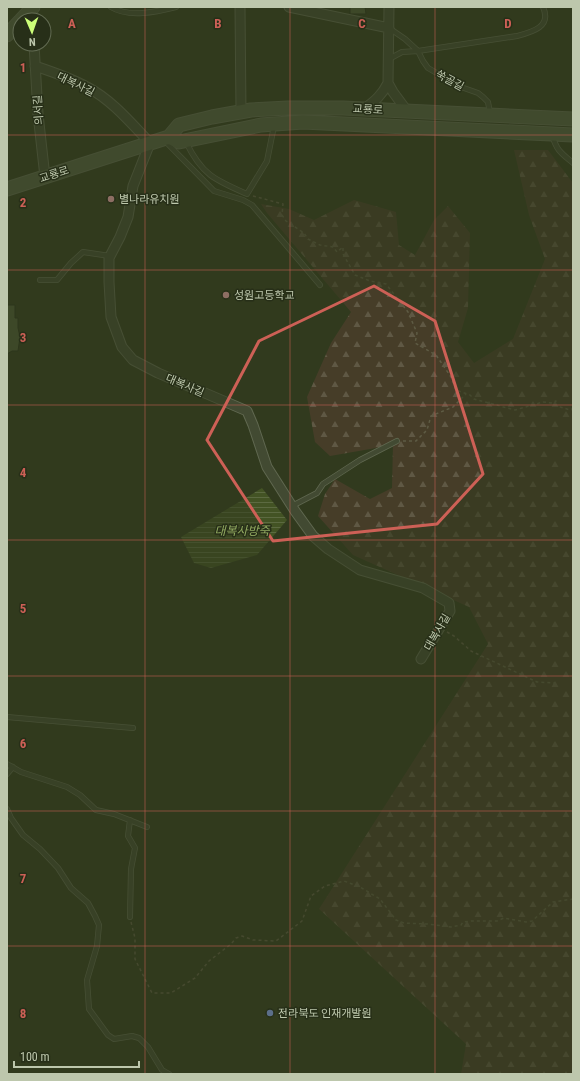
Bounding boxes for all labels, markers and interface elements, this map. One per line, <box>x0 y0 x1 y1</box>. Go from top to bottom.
north arrow <box>12 12 52 52</box>
text: A <box>68 16 76 31</box>
text: B <box>214 16 222 31</box>
text: C <box>358 16 366 31</box>
text: D <box>504 16 512 31</box>
text: N <box>28 35 36 48</box>
text: 1 <box>20 60 26 75</box>
street label: 쑥골길 <box>433 68 466 93</box>
street label: 대복사길 <box>55 70 97 99</box>
street label: 의서길 <box>31 94 46 126</box>
street label: 교룡로 <box>352 102 383 117</box>
street label: 교룡로 <box>38 164 71 185</box>
place label: 별나라유치원 <box>119 193 180 206</box>
marker: 별나라유치원 <box>106 194 116 204</box>
text: 2 <box>20 195 27 210</box>
place label: 성원고등학교 <box>234 289 295 302</box>
marker: 성원고등학교 <box>221 290 231 300</box>
text: 3 <box>20 330 26 345</box>
street label: 대복사길 <box>164 372 206 399</box>
text: 4 <box>20 465 27 480</box>
water label: 대복사방죽 <box>214 524 271 538</box>
text: 5 <box>20 601 27 616</box>
street label: 대복사길 <box>422 611 453 653</box>
text: 6 <box>20 736 27 751</box>
text: 7 <box>20 871 27 886</box>
text: 8 <box>20 1006 26 1021</box>
place label: 전라북도 인재개발원 <box>278 1007 372 1020</box>
marker: 전라북도 인재개발원 <box>265 1008 275 1018</box>
scale bar <box>14 1043 139 1069</box>
text: 100 m <box>20 1050 50 1064</box>

